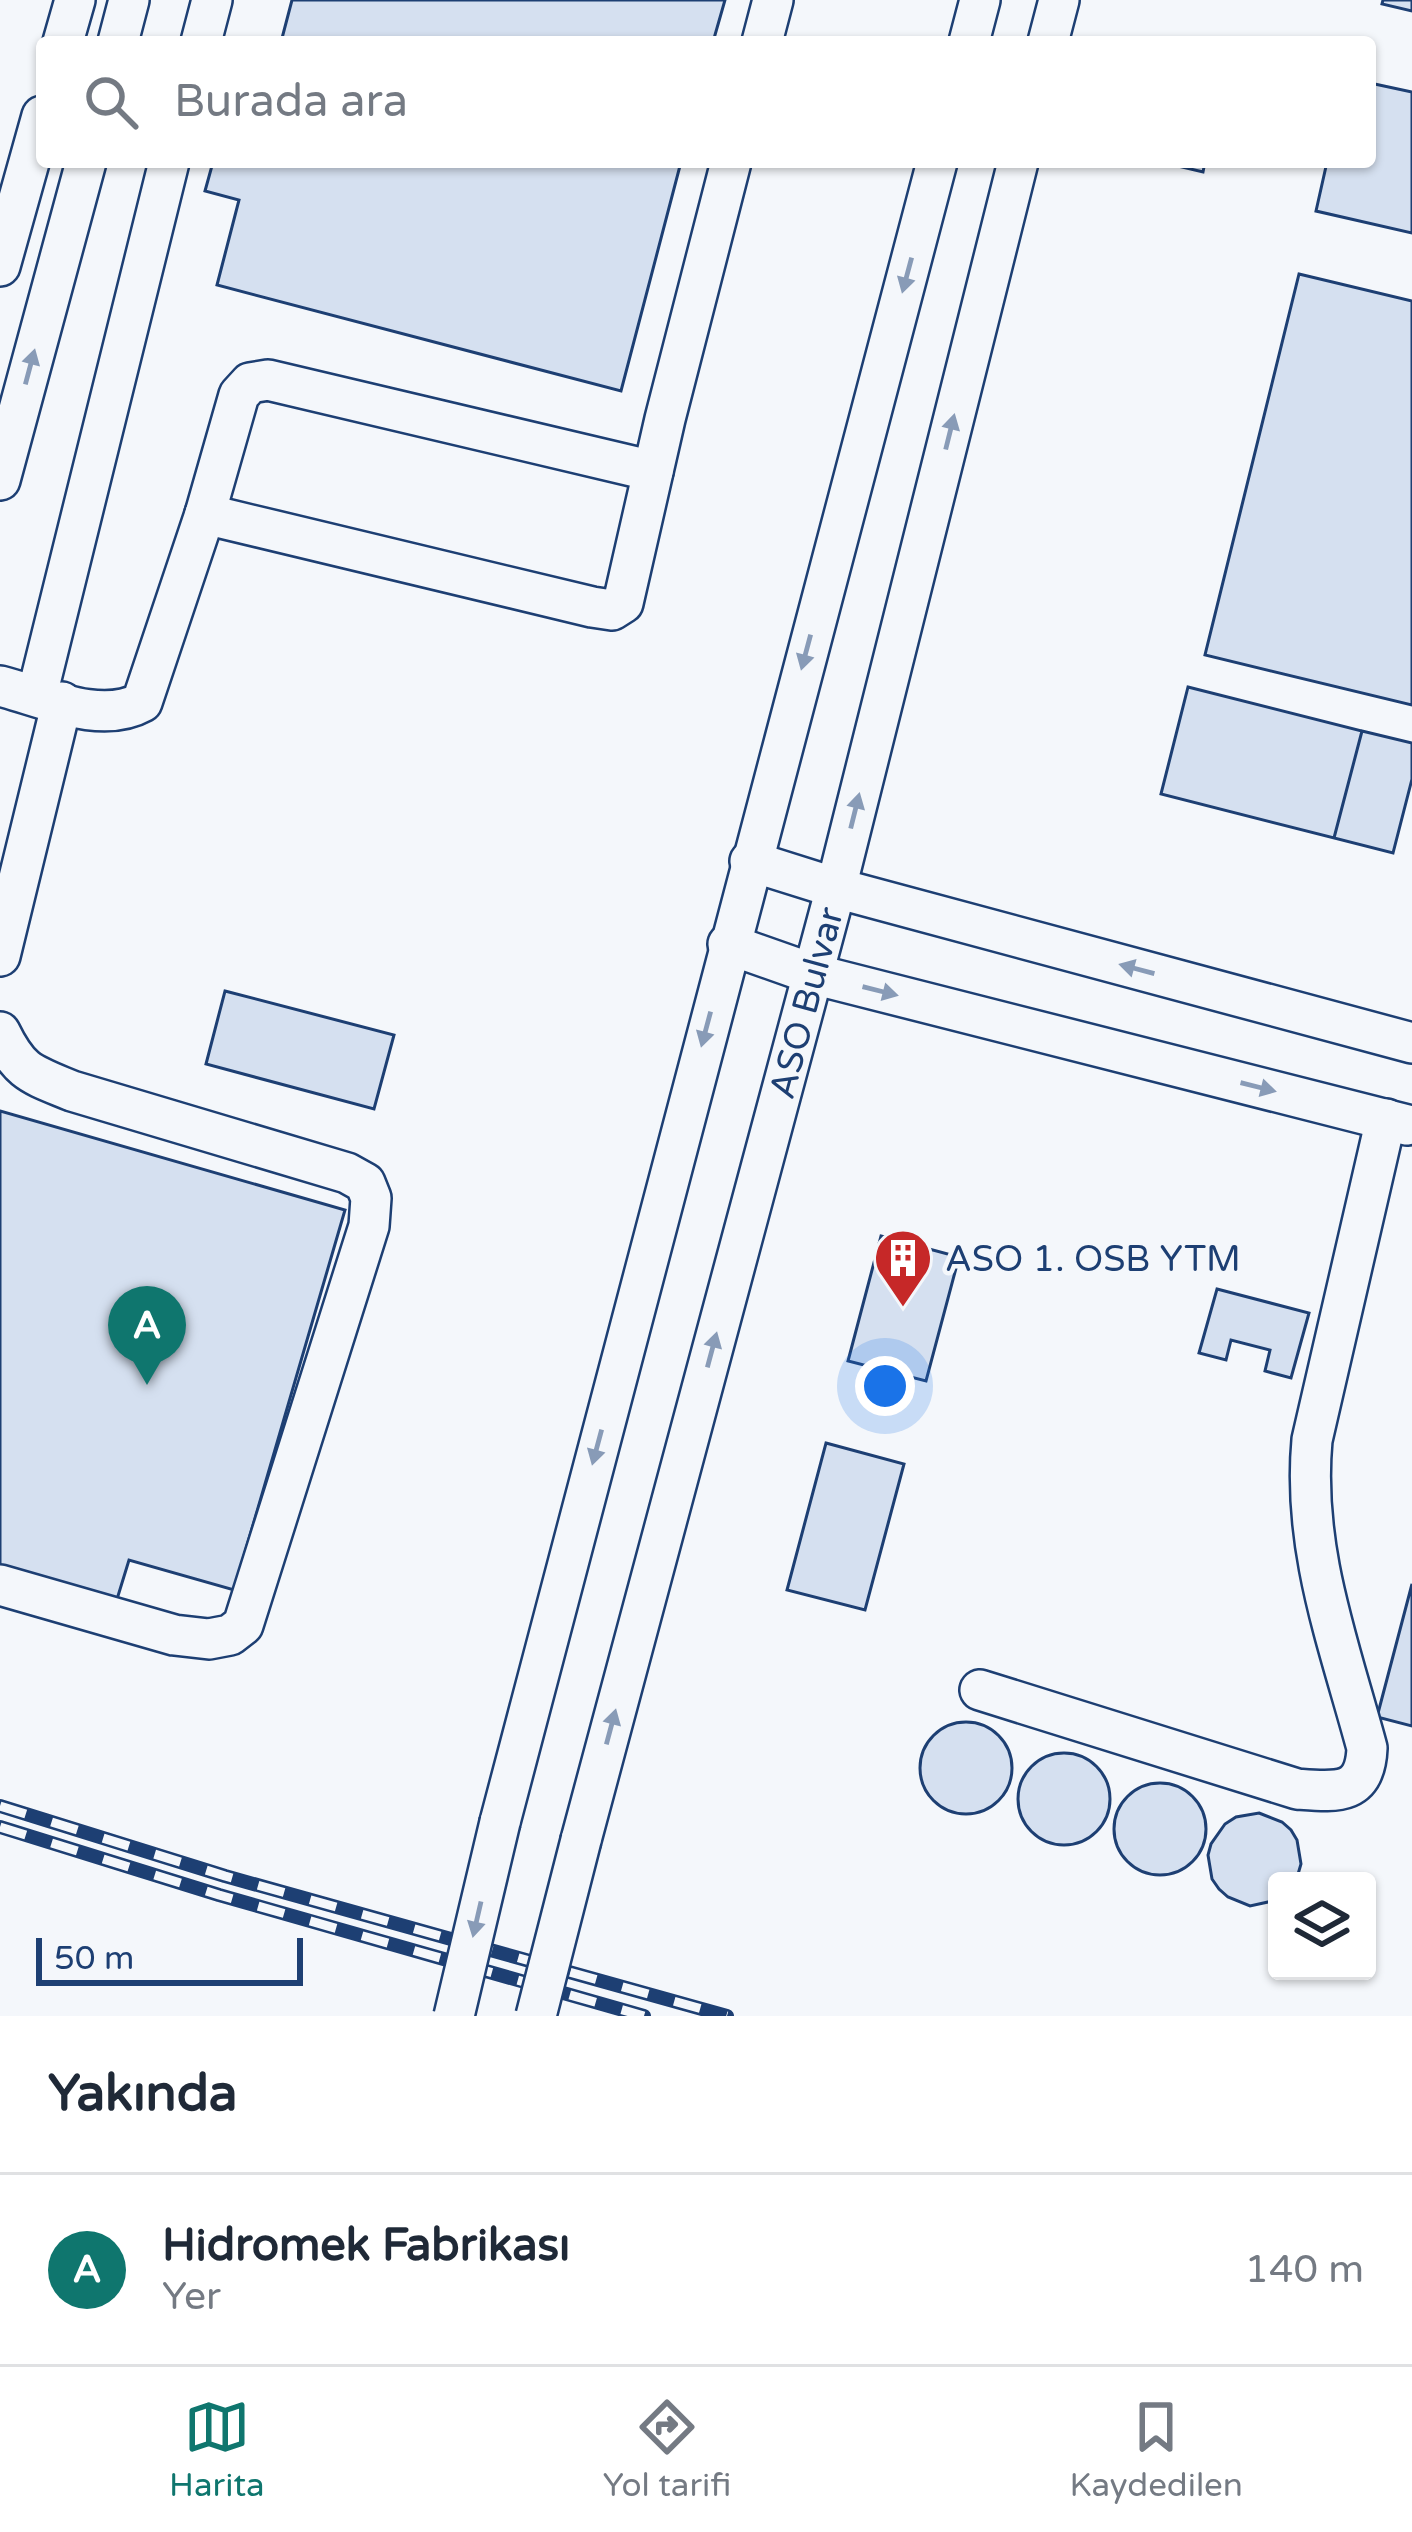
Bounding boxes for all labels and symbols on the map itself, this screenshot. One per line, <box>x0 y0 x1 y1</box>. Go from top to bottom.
one-way arrow <box>897 257 916 294</box>
one-way arrow <box>22 348 41 385</box>
one-way arrow <box>941 414 960 451</box>
one-way arrow <box>796 634 815 671</box>
one-way arrow <box>847 792 866 829</box>
street label: ASO Bulvar <box>761 902 853 1103</box>
one-way arrow <box>1118 959 1155 978</box>
one-way arrow <box>862 982 899 1001</box>
one-way arrow <box>696 1010 715 1047</box>
one-way arrow <box>1240 1078 1277 1097</box>
building icon: ASO 1. OSB YTM <box>872 1227 934 1309</box>
place label: ASO 1. OSB YTM <box>945 1238 1241 1281</box>
pin: A <box>108 1286 186 1385</box>
one-way arrow <box>704 1331 723 1368</box>
your location <box>855 1356 915 1416</box>
one-way arrow <box>587 1428 606 1465</box>
one-way arrow <box>603 1708 622 1745</box>
one-way arrow <box>467 1901 486 1938</box>
scale bar <box>36 1932 303 1985</box>

